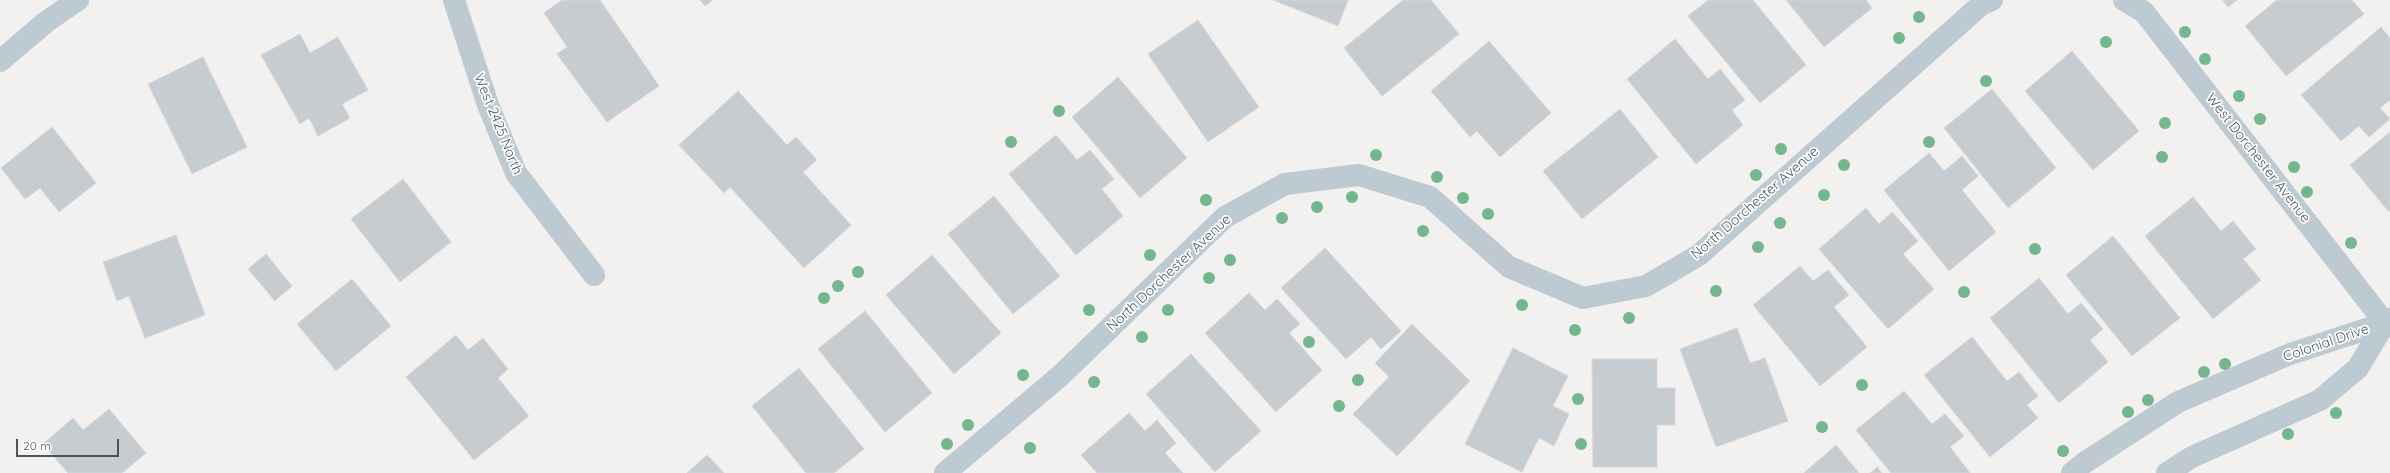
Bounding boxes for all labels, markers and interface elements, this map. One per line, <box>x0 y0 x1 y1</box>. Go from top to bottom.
street label: West 2425 North <box>470 71 526 177</box>
street label: West Dorchester Avenue <box>2202 90 2314 226</box>
street label: North Dorchester Avenue <box>1688 143 1822 263</box>
street label: North Dorchester Avenue <box>1103 211 1235 335</box>
street label: Colonial Drive <box>2281 320 2371 366</box>
scale bar <box>18 431 121 457</box>
text: 20 m <box>23 438 51 453</box>

